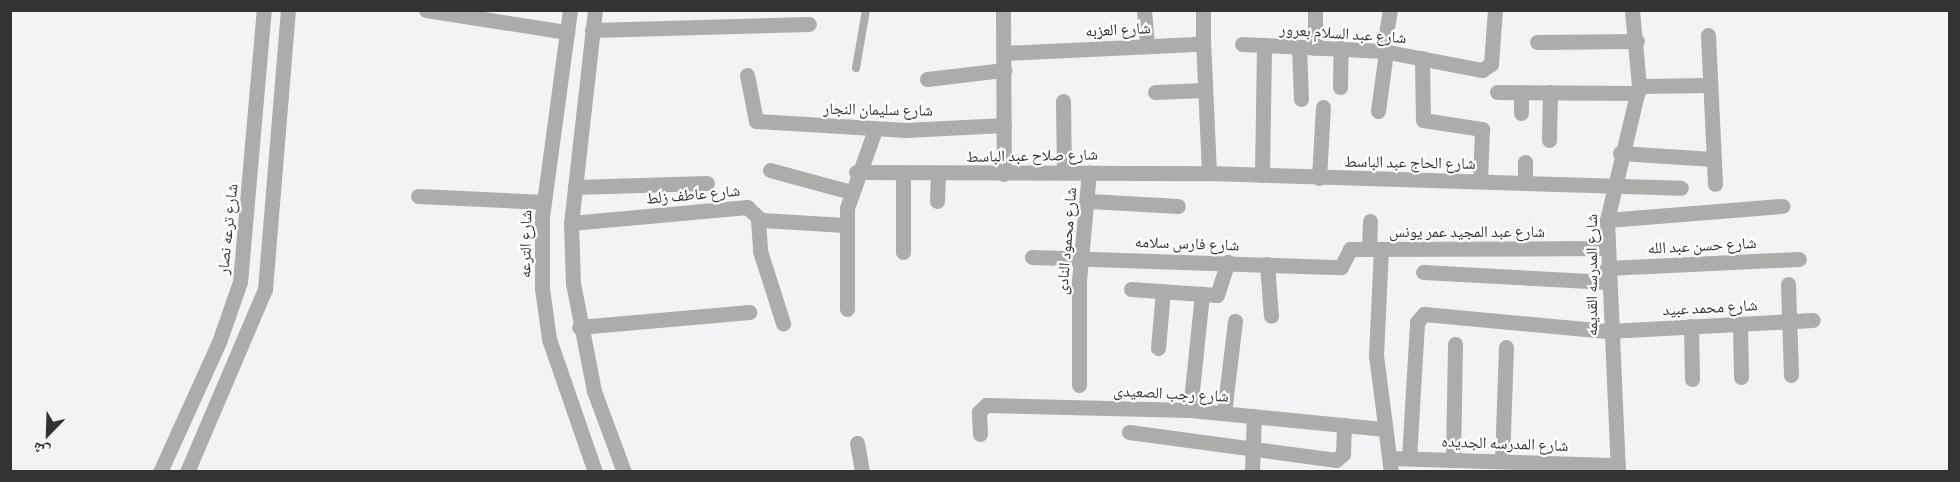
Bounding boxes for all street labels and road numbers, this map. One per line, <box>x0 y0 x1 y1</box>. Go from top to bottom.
street label: شارع العزبه <box>1085 18 1151 40</box>
street label: شارع عبد السلام بعرور <box>1279 19 1407 47</box>
street label: شارع سليمان النجار <box>823 98 933 120</box>
street label: شارع صلاح عبد الباسط <box>966 144 1098 166</box>
street label: شارع الحاج عبد الباسط <box>1344 151 1476 173</box>
street label: شارع عاطف زلط <box>645 180 741 208</box>
street label: شارع ترعه نصار <box>213 183 241 275</box>
street label: شارع محمود النادى <box>1052 186 1080 296</box>
street label: شارع الترعه <box>515 210 535 278</box>
street label: شارع المدرسه القديمه <box>1581 214 1601 336</box>
street label: شارع عبد المجيد عمر يونس <box>1389 221 1545 241</box>
street label: شارع فارس سلامه <box>1134 232 1240 254</box>
street label: شارع حسن عبد الله <box>1647 233 1757 257</box>
street label: شارع محمد عبيد <box>1662 295 1758 319</box>
street label: شارع رجب الصعيدى <box>1113 380 1229 406</box>
street label: شارع المدرسه الجديده <box>1441 431 1569 455</box>

